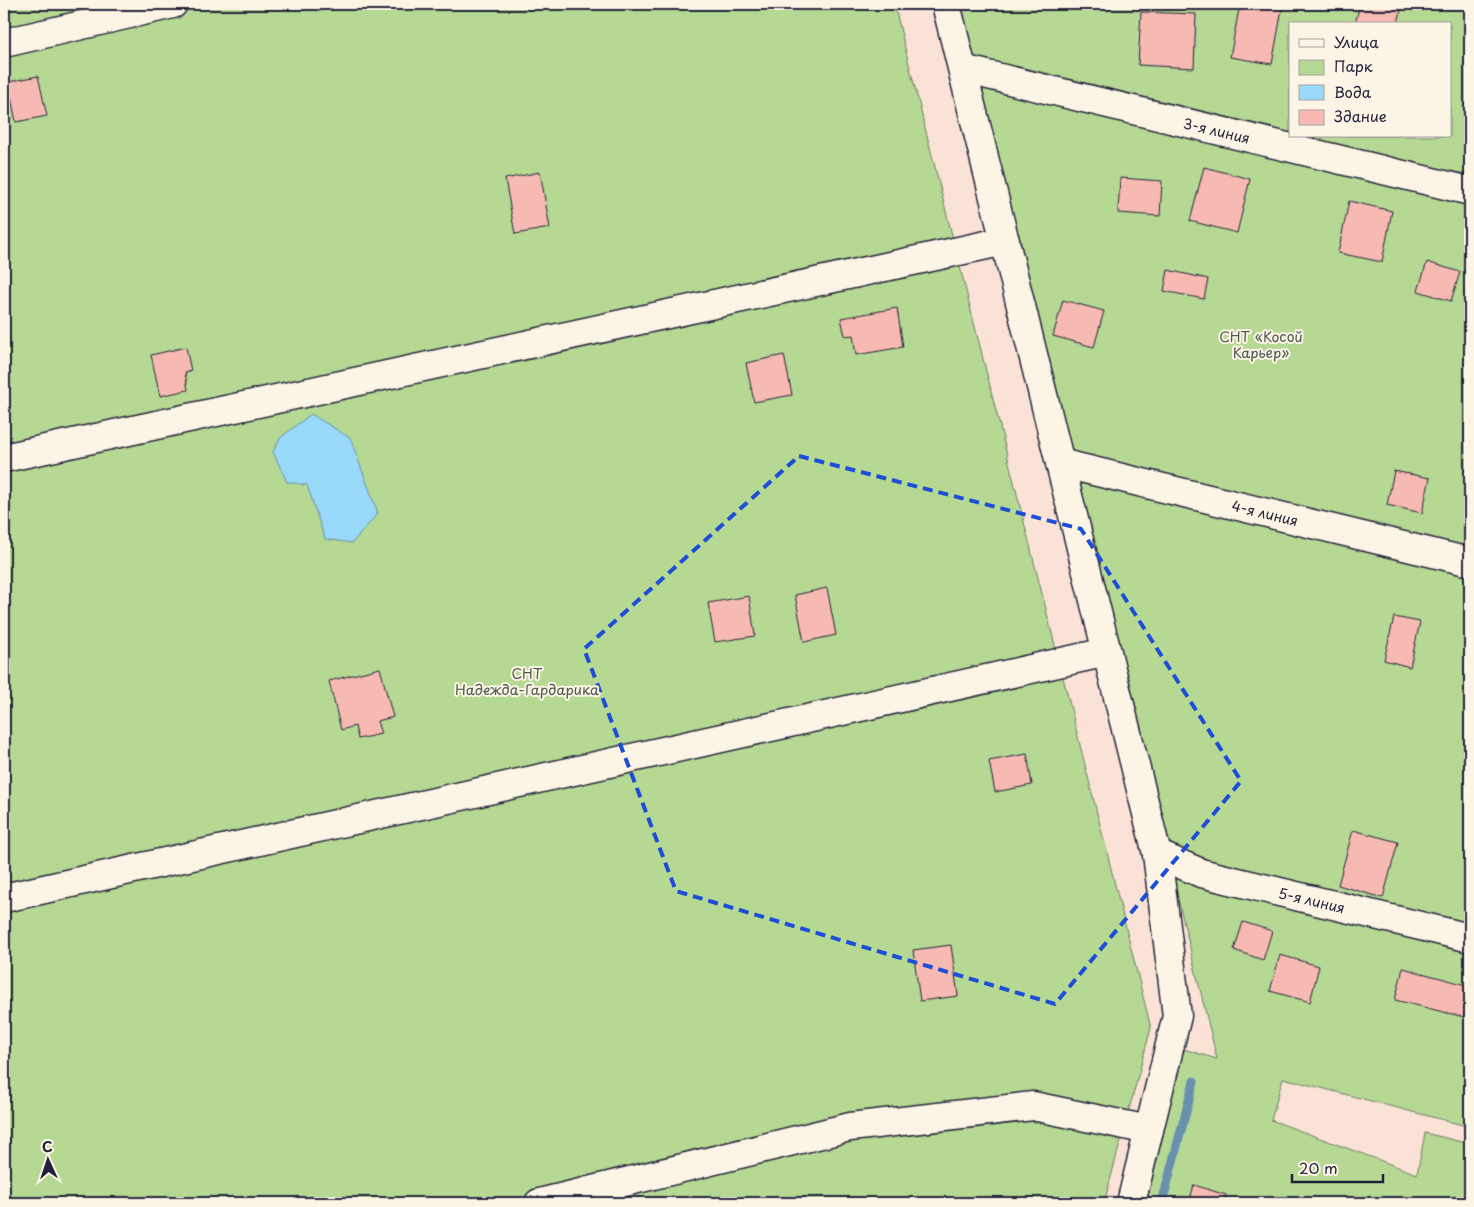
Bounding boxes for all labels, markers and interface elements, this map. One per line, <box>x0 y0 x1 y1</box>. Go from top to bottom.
legend <box>1289 22 1452 138</box>
text: Улица <box>1334 30 1379 53</box>
text: Парк <box>1334 54 1373 77</box>
text: Вода <box>1334 80 1372 103</box>
text: Здание <box>1334 104 1387 127</box>
street label: 3-я линия <box>1181 112 1252 148</box>
park label: СНТ «Косой Карьер» <box>1219 326 1303 363</box>
street label: 4-я линия <box>1230 494 1301 531</box>
park label: СНТ Надежда-Гардарика <box>455 663 599 700</box>
street label: 5-я линия <box>1277 882 1347 918</box>
north arrow <box>22 1134 72 1184</box>
text: С <box>41 1136 53 1157</box>
scale bar <box>1292 1152 1383 1184</box>
text: 20 m <box>1299 1156 1338 1179</box>

